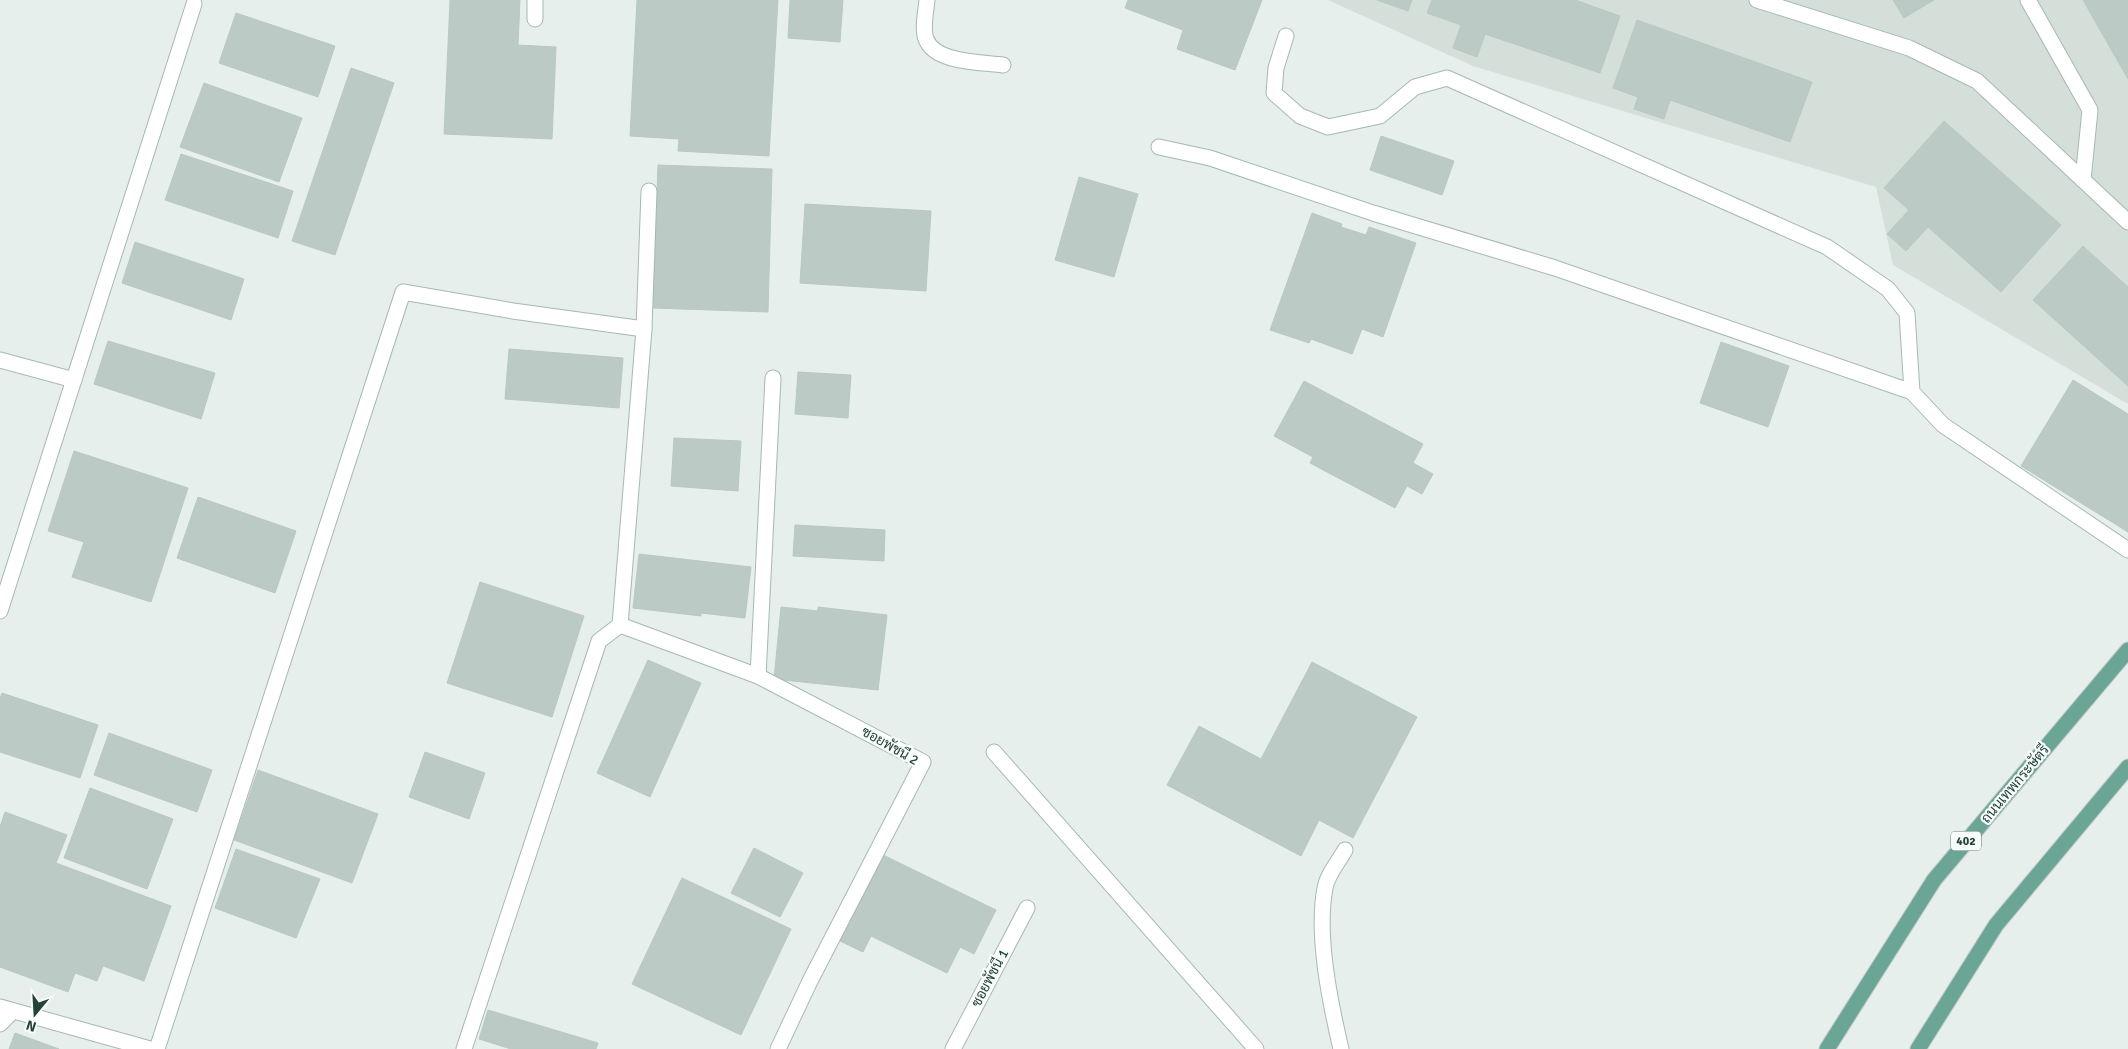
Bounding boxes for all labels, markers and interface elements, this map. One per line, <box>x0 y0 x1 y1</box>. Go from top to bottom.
street label: ซอยพัชนี 2 <box>858 722 922 769</box>
street label: ถนนเทพกระษัตรี <box>1977 741 2053 826</box>
road number: 402 <box>1951 831 1981 850</box>
street label: ซอยพัชนี 1 <box>967 946 1012 1010</box>
north arrow <box>10 989 60 1039</box>
text: N <box>24 1016 38 1035</box>

